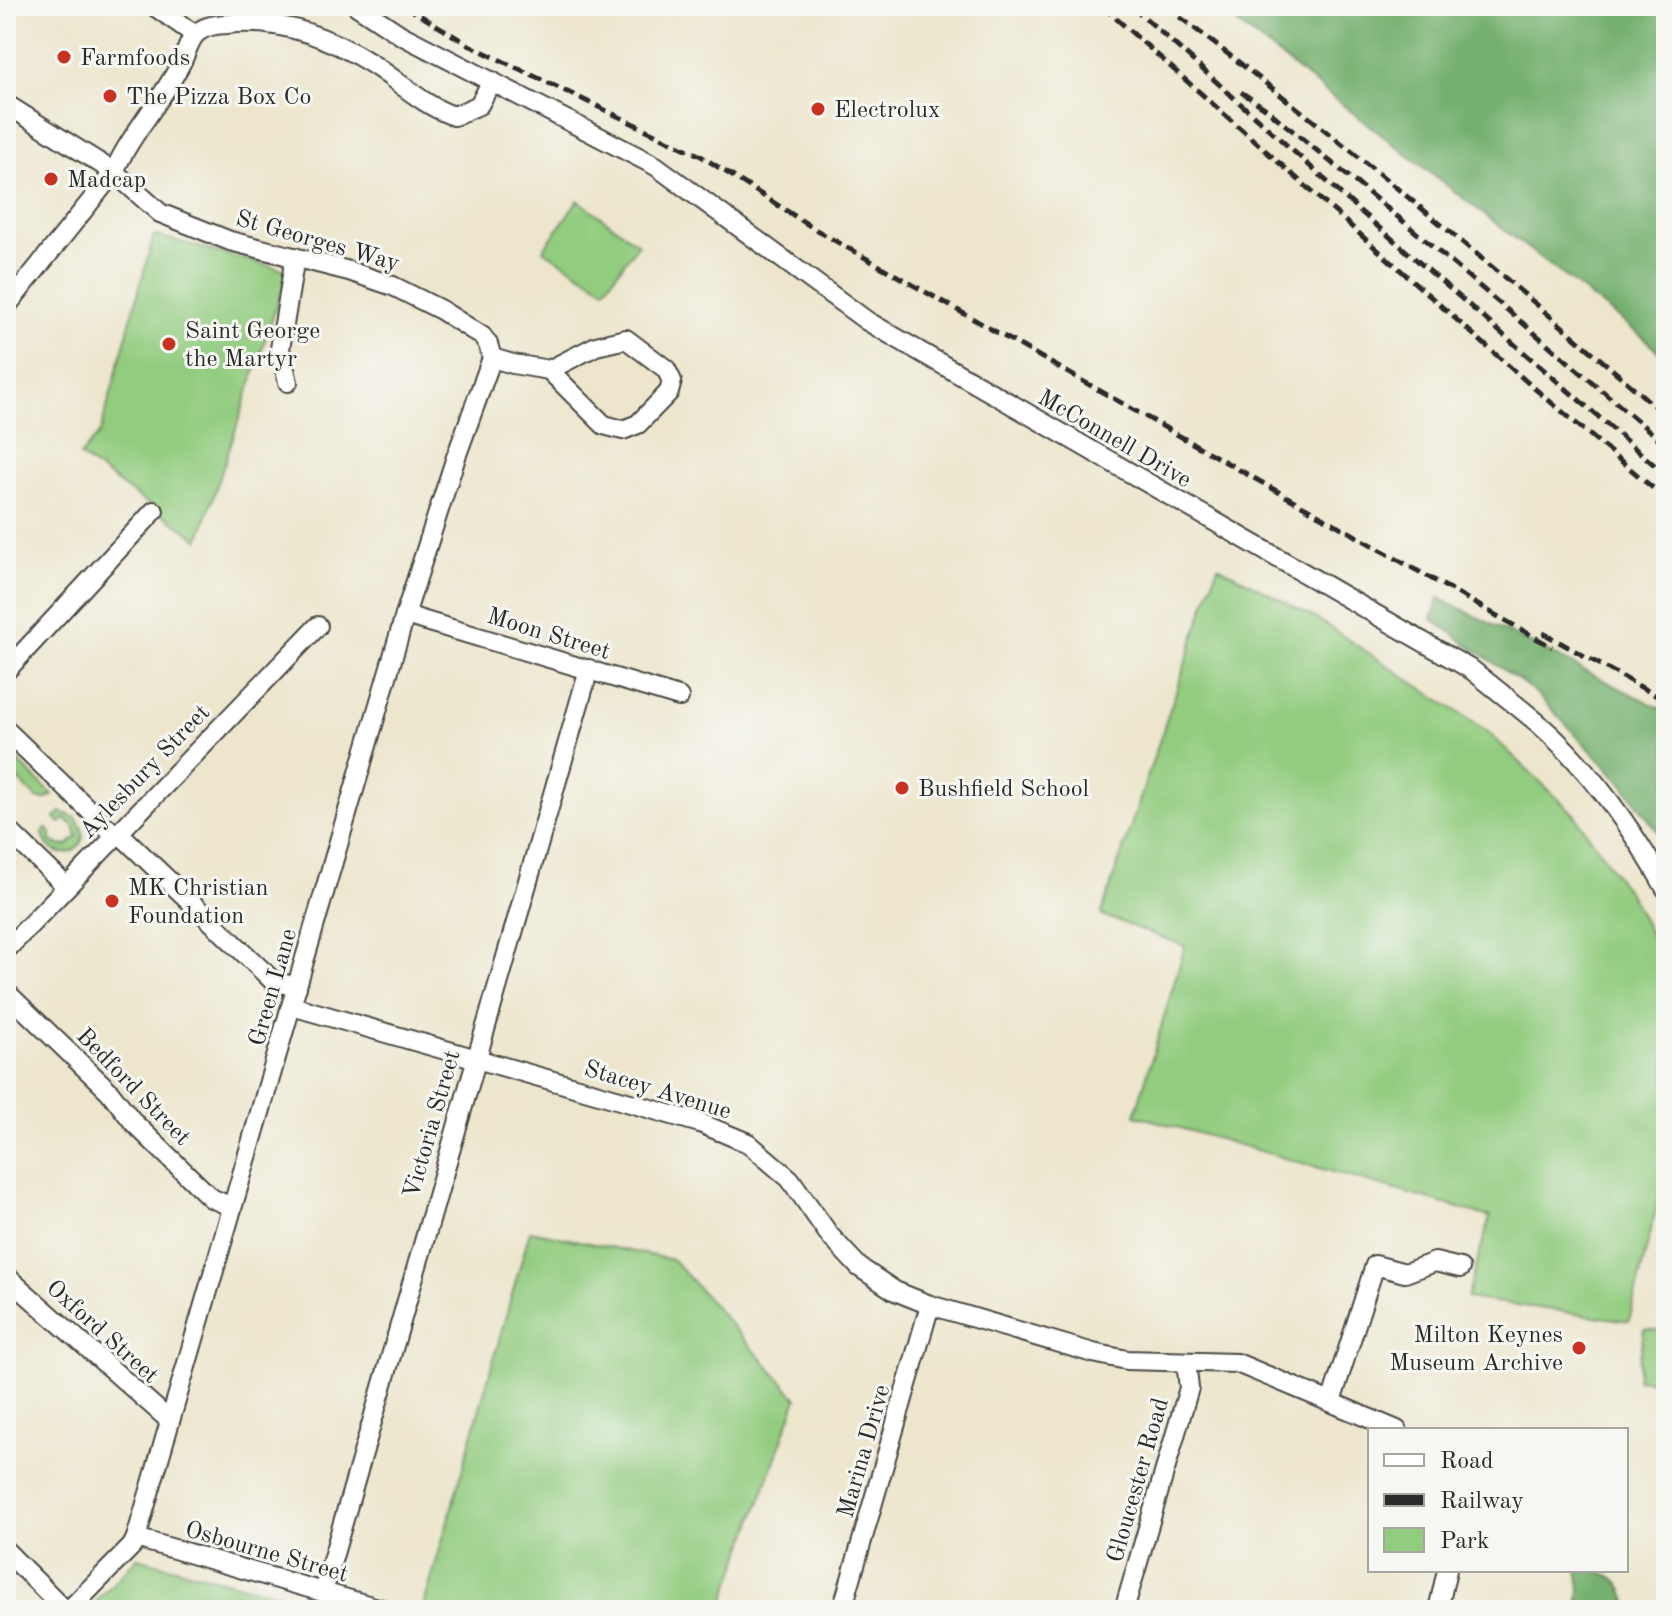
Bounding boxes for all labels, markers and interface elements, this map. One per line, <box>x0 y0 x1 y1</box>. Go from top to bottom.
place label: Farmfoods <box>80 47 190 71</box>
marker: Farmfoods <box>55 48 73 66</box>
place label: The Pizza Box Co <box>126 86 312 110</box>
marker: The Pizza Box Co <box>101 87 119 105</box>
place label: Electrolux <box>834 99 940 123</box>
marker: Electrolux <box>809 100 827 118</box>
place label: Madcap <box>67 169 146 193</box>
marker: Madcap <box>42 170 60 188</box>
street label: St Georges Way <box>233 207 402 277</box>
place label: Saint George the Martyr <box>185 320 320 372</box>
marker: Saint George the Martyr <box>160 335 178 353</box>
street label: McConnell Drive <box>1033 386 1195 493</box>
street label: Moon Street <box>484 605 613 665</box>
street label: Aylesbury Street <box>76 701 215 844</box>
place label: Bushfield School <box>918 778 1089 802</box>
marker: Bushfield School <box>893 779 911 797</box>
place label: MK Christian Foundation <box>128 877 269 929</box>
marker: MK Christian Foundation <box>103 892 121 910</box>
street label: Green Lane <box>246 926 302 1049</box>
street label: Bedford Street <box>71 1024 194 1151</box>
street label: Victoria Street <box>400 1048 466 1202</box>
street label: Stacey Avenue <box>581 1057 734 1125</box>
street label: Oxford Street <box>41 1276 162 1389</box>
place label: Milton Keynes Museum Archive <box>1389 1324 1563 1376</box>
marker: Milton Keynes Museum Archive <box>1570 1339 1588 1357</box>
street label: Marina Drive <box>834 1382 895 1521</box>
street label: Gloucester Road <box>1104 1396 1174 1566</box>
legend <box>1368 1428 1628 1572</box>
text: Road <box>1440 1450 1493 1474</box>
text: Railway <box>1440 1490 1524 1514</box>
street label: Osbourne Street <box>182 1518 351 1588</box>
text: Park <box>1440 1530 1489 1554</box>

